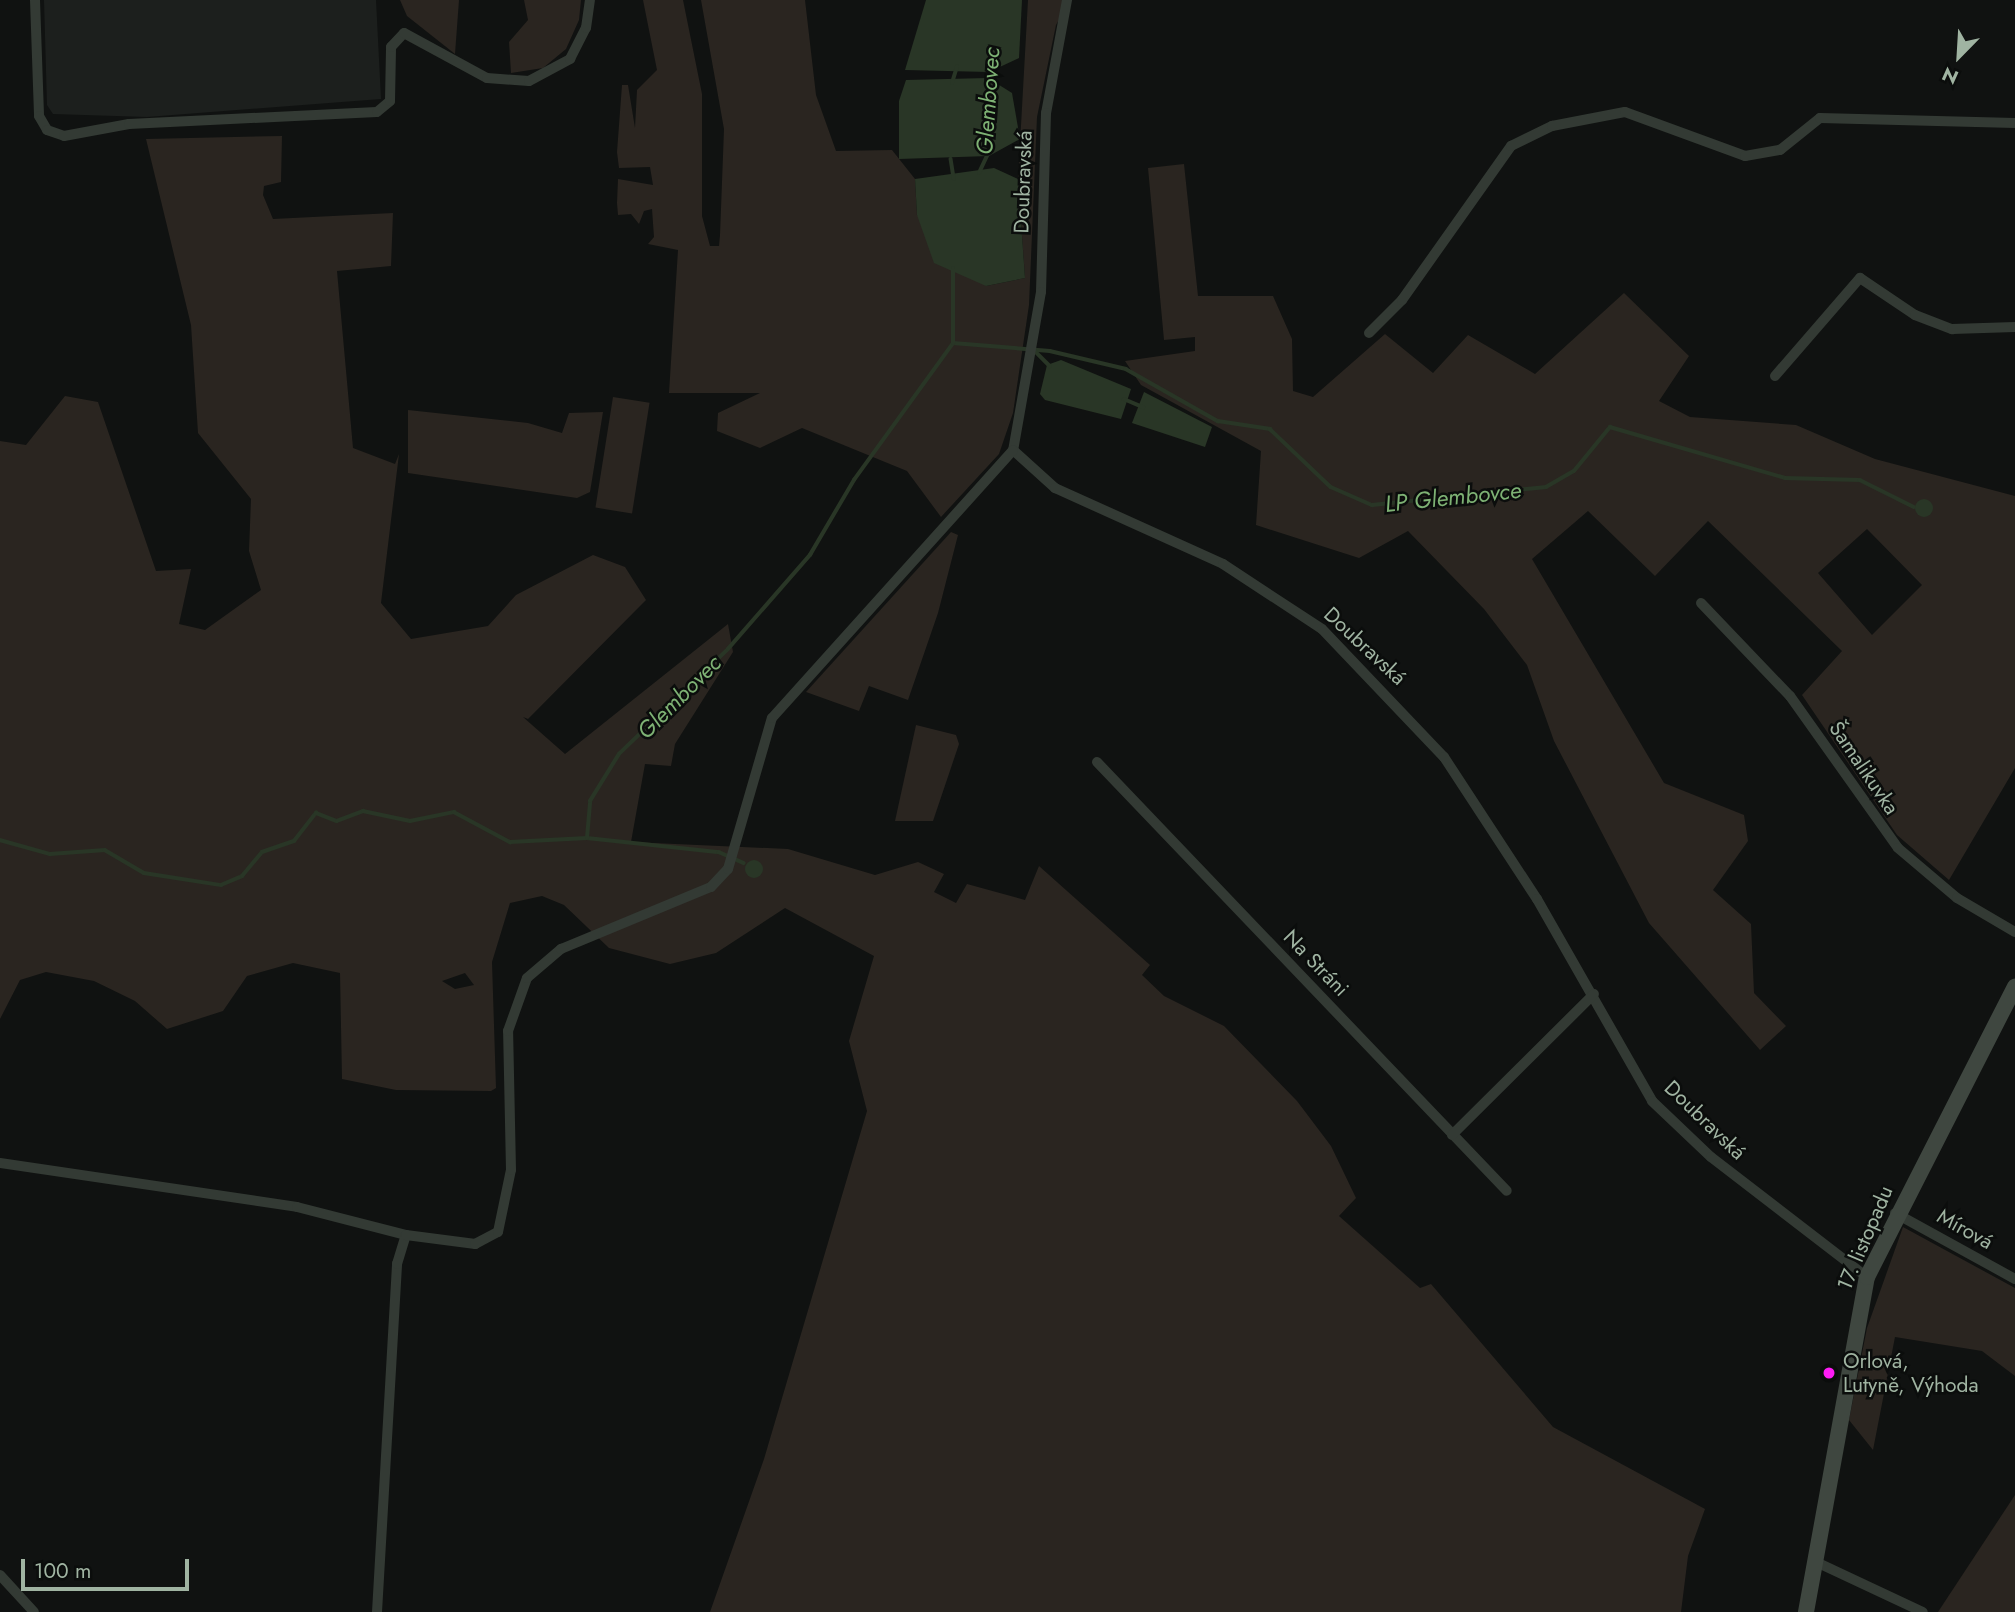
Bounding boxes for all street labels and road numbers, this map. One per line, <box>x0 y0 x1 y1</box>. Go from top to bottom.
street label: Doubravská <box>1009 130 1037 234</box>
street label: Doubravská <box>1319 602 1411 690</box>
street label: Šamalikuvka <box>1824 717 1904 819</box>
street label: Na Stráni <box>1278 924 1354 1002</box>
street label: Doubravská <box>1659 1075 1751 1165</box>
street label: 17. listopadu <box>1832 1182 1898 1294</box>
street label: Mírová <box>1933 1203 1997 1255</box>

